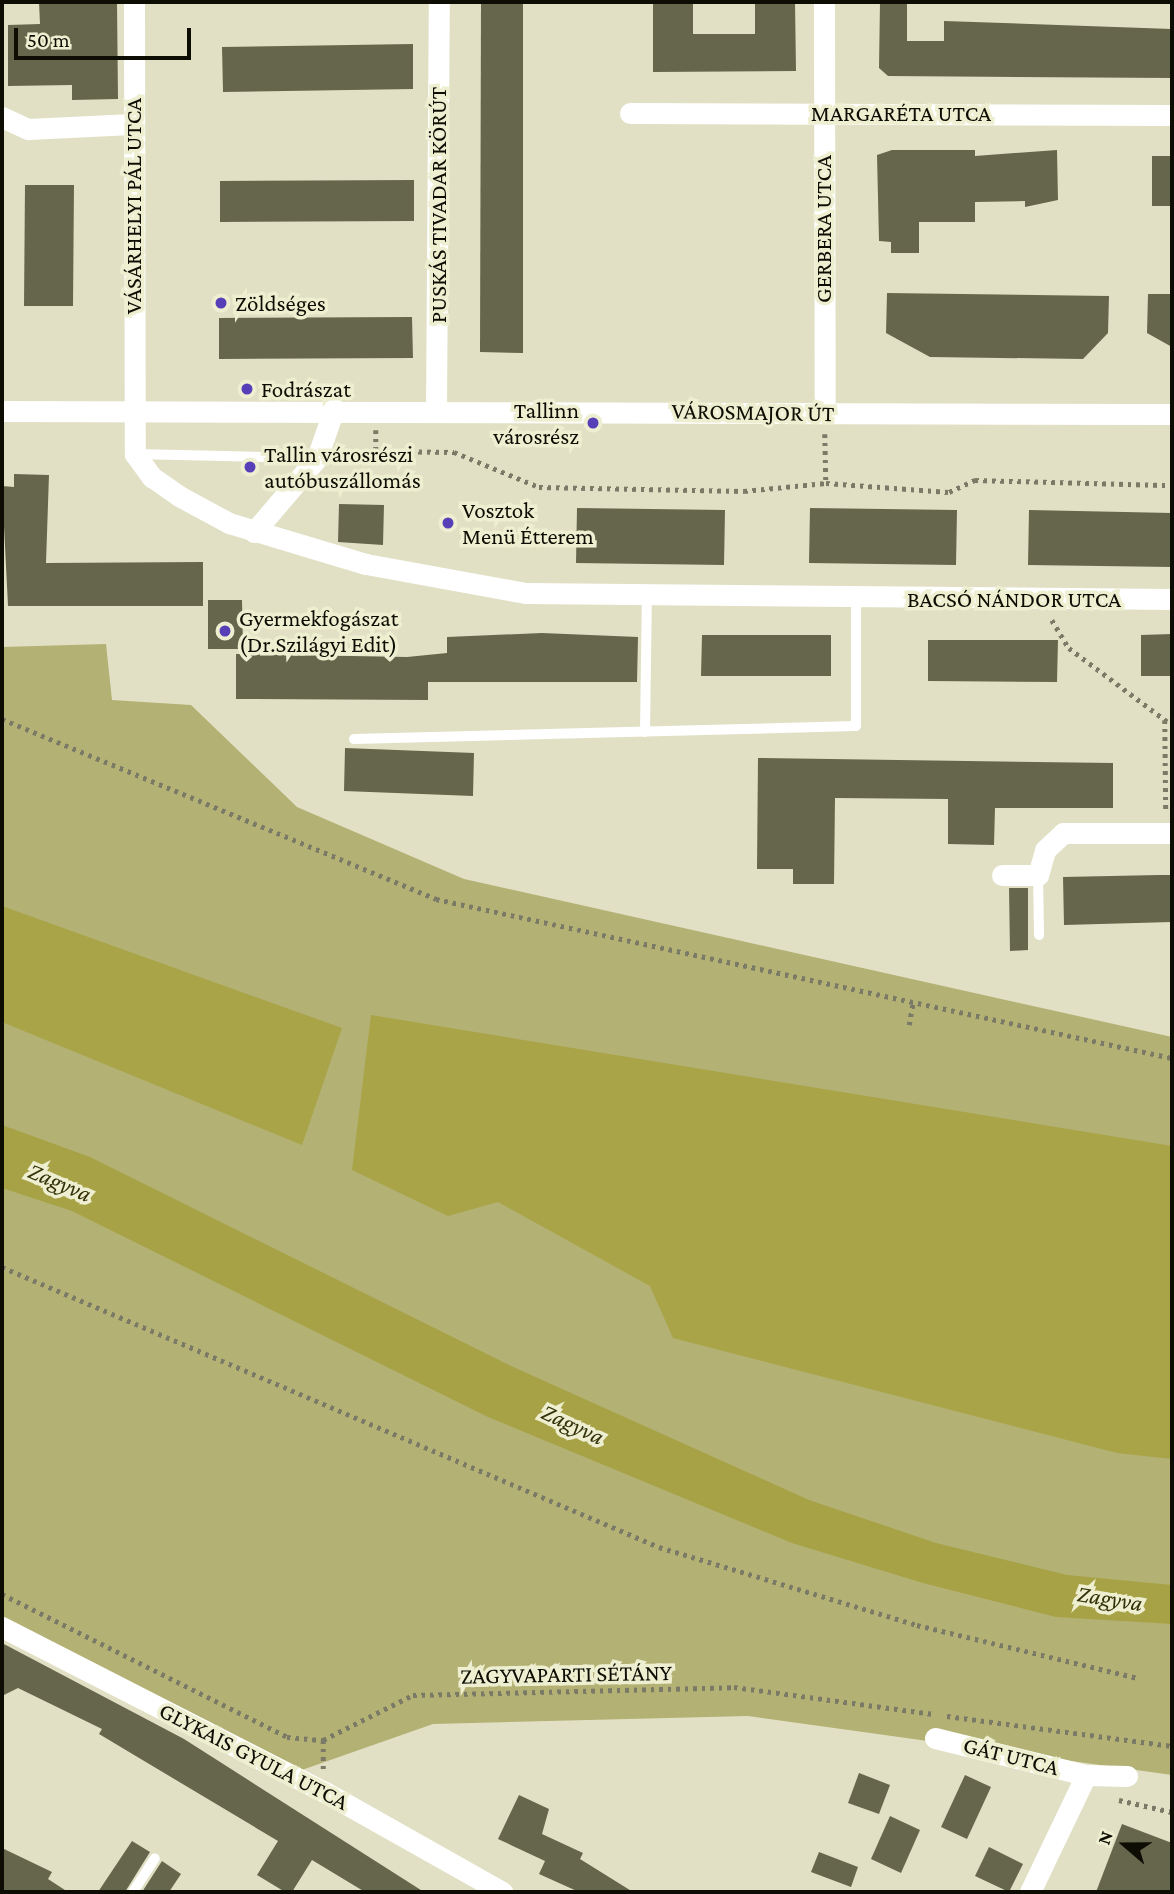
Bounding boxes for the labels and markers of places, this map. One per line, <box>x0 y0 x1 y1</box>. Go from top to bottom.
place label: Zöldséges <box>235 289 326 317</box>
marker: Zöldséges <box>213 295 229 311</box>
place label: Fodrászat <box>261 375 351 403</box>
marker: Fodrászat <box>239 381 255 397</box>
place label: Tallinn városrész <box>493 396 579 450</box>
marker: Tallinn városrész <box>585 415 601 431</box>
place label: Tallin városrészi autóbuszállomás <box>264 440 421 494</box>
marker: Tallin városrészi autóbuszállomás <box>242 459 258 475</box>
place label: Vosztok Menü Étterem <box>462 496 594 550</box>
marker: Vosztok Menü Étterem <box>440 515 456 531</box>
place label: Gyermekfogászat (Dr.Szilágyi Edit) <box>239 604 398 658</box>
marker: Gyermekfogászat (Dr.Szilágyi Edit) <box>217 623 233 639</box>

